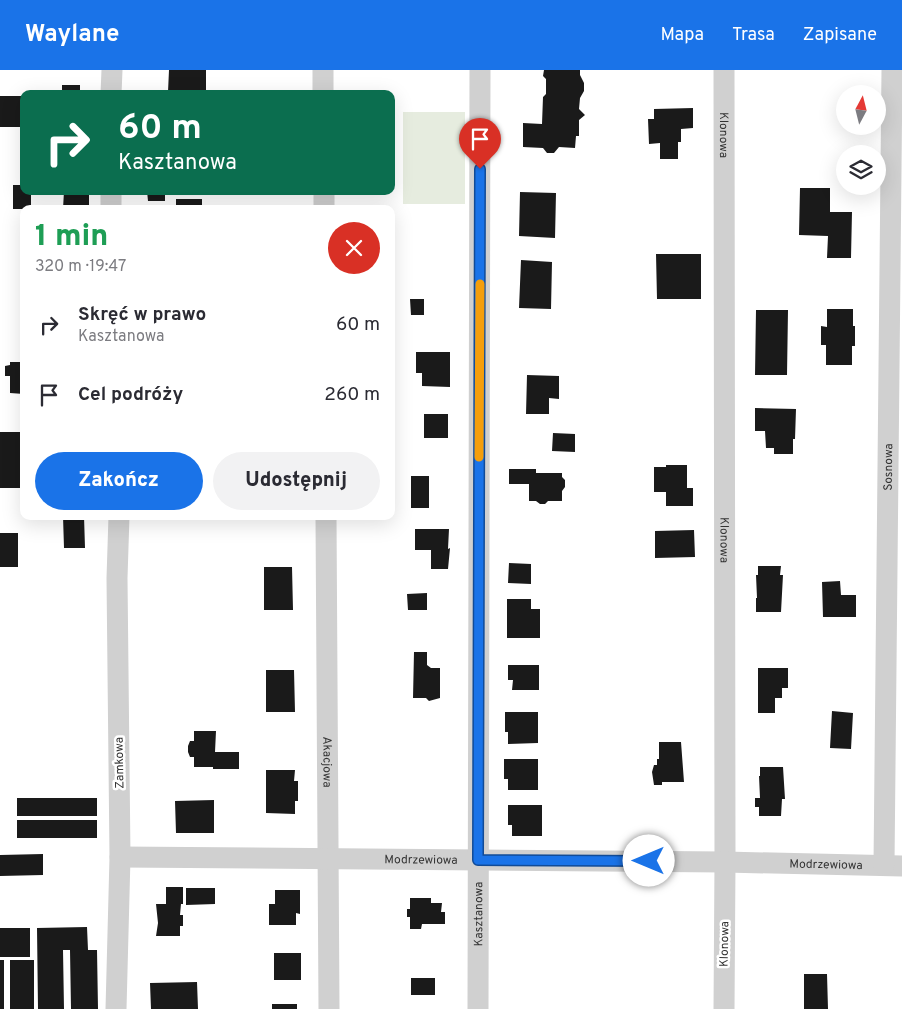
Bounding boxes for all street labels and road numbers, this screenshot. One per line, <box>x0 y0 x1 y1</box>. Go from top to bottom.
street label: Klonowa <box>715 112 731 158</box>
street label: Sosnowa <box>881 443 897 491</box>
street label: Klonowa <box>716 517 732 563</box>
street label: Akacjowa <box>318 736 335 788</box>
street label: Zamkowa <box>112 737 128 789</box>
street label: Modrzewiowa <box>384 852 458 869</box>
street label: Modrzewiowa <box>789 856 863 874</box>
street label: Kasztanowa <box>471 882 487 946</box>
street label: Klonowa <box>717 921 733 967</box>

